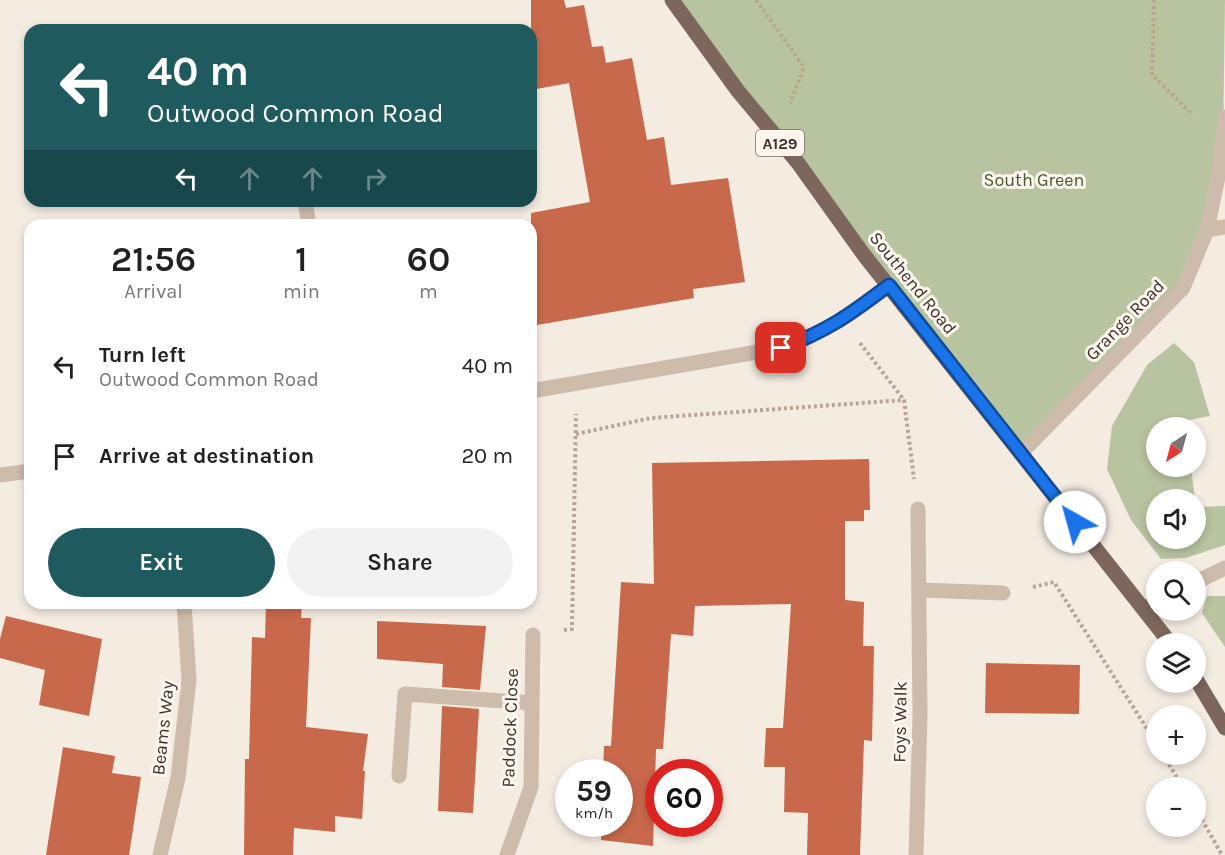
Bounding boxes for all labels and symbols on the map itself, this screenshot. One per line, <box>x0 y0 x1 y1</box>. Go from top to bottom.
road number: A129 <box>756 130 804 156</box>
park label: South Green <box>984 169 1084 191</box>
street label: Southend Road <box>865 227 961 339</box>
street label: Grange Road <box>1081 275 1169 365</box>
pin <box>755 322 806 373</box>
north arrow <box>1146 417 1206 477</box>
position arrow <box>1043 490 1107 554</box>
street label: Paddock Close <box>497 668 523 788</box>
street label: Beams Way <box>147 679 179 776</box>
street label: Foys Walk <box>888 681 912 763</box>
speed limit sign: 60 <box>645 759 723 837</box>

